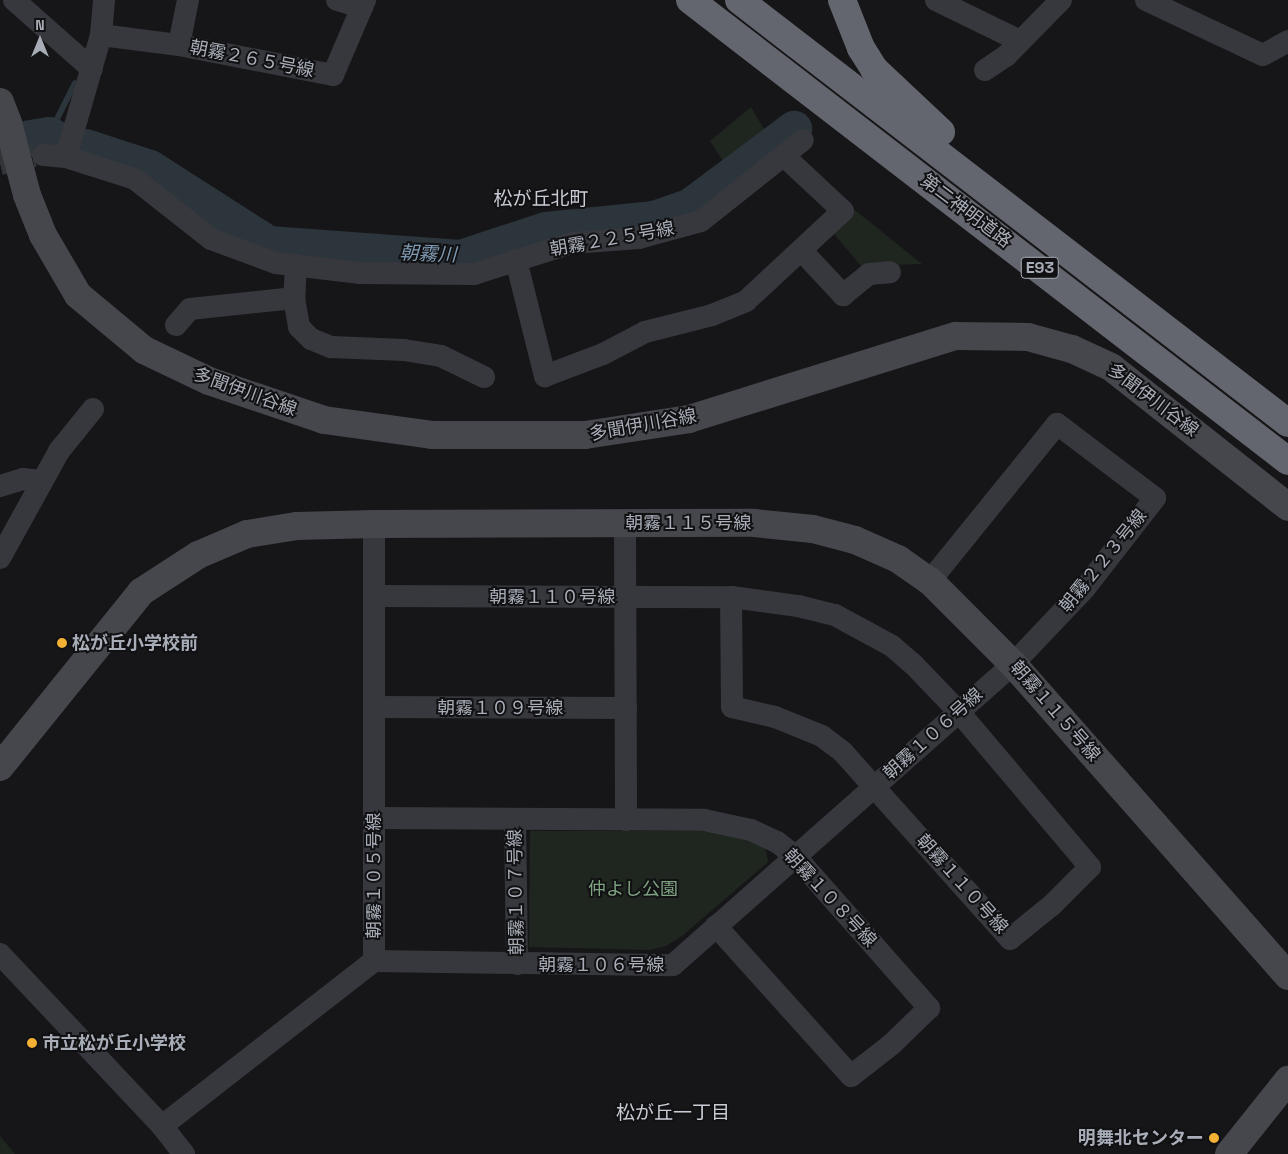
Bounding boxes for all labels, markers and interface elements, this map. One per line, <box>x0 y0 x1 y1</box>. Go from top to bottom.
north arrow <box>15 15 65 65</box>
text: N <box>35 16 45 34</box>
street label: 朝霧２６５号線 <box>188 36 316 82</box>
street label: 第二神明道路 <box>916 170 1016 252</box>
district label: 松が丘北町 <box>494 188 588 210</box>
street label: 朝霧２２５号線 <box>548 217 676 261</box>
water label: 朝霧川 <box>399 242 457 266</box>
road number: E93 <box>1020 254 1060 282</box>
street label: 多聞伊川谷線 <box>1103 359 1203 441</box>
street label: 多聞伊川谷線 <box>191 363 299 421</box>
street label: 多聞伊川谷線 <box>588 405 698 445</box>
street label: 朝霧２２３号線 <box>1055 505 1151 617</box>
street label: 朝霧１１５号線 <box>625 512 751 534</box>
street label: 朝霧１１０号線 <box>489 586 615 608</box>
place label: 松が丘小学校前 <box>72 632 198 654</box>
marker: 松が丘小学校前 <box>56 637 68 649</box>
street label: 朝霧１１５号線 <box>1006 656 1104 766</box>
street label: 朝霧１０６号線 <box>879 684 987 784</box>
street label: 朝霧１０９号線 <box>437 697 563 719</box>
street label: 朝霧１０５号線 <box>363 813 385 939</box>
street label: 朝霧１０７号線 <box>504 829 528 955</box>
street label: 朝霧１１０号線 <box>912 830 1012 938</box>
street label: 朝霧１０８号線 <box>779 845 881 951</box>
park label: 仲よし公園 <box>588 878 678 900</box>
street label: 朝霧１０６号線 <box>538 954 664 976</box>
place label: 市立松が丘小学校 <box>42 1032 186 1054</box>
marker: 市立松が丘小学校 <box>26 1037 38 1049</box>
district label: 松が丘一丁目 <box>616 1102 730 1124</box>
place label: 明舞北センター <box>1078 1127 1204 1149</box>
marker: 明舞北センター <box>1208 1132 1220 1144</box>

